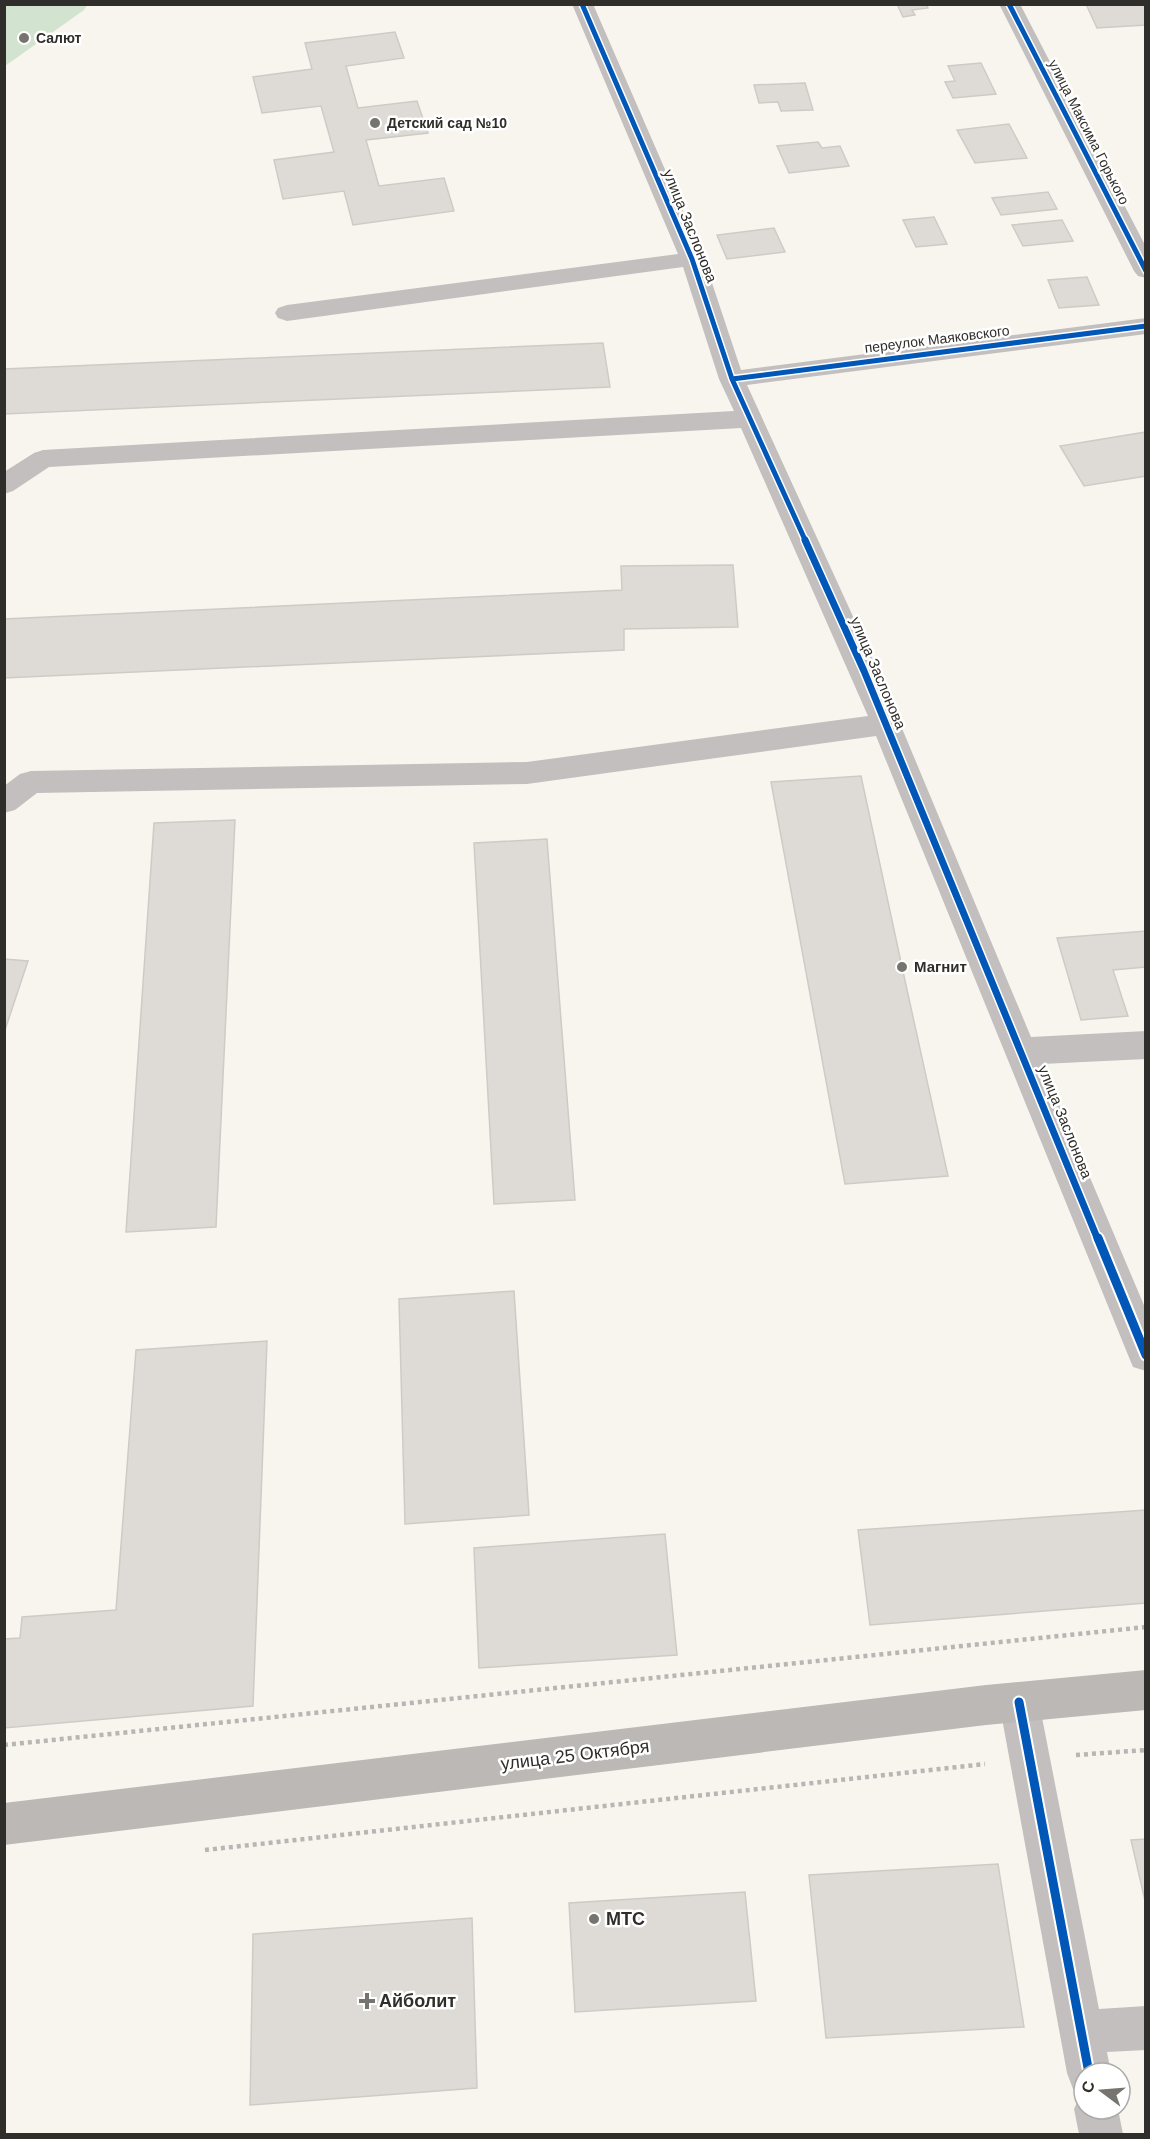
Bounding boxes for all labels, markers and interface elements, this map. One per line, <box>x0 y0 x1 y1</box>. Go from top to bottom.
place label: Салют <box>36 30 82 46</box>
marker: Салют <box>17 31 31 45</box>
street label: улица Максима Горького <box>1045 57 1133 207</box>
place label: Детский сад №10 <box>387 115 507 131</box>
marker: Детский сад №10 <box>368 116 382 130</box>
street label: улица Заслонова <box>660 167 721 285</box>
street label: переулок Маяковского <box>864 322 1011 356</box>
street label: улица Заслонова <box>847 614 910 732</box>
place label: Магнит <box>914 958 967 975</box>
marker: Магнит <box>895 960 909 974</box>
street label: улица Заслонова <box>1035 1063 1096 1181</box>
street label: улица 25 Октября <box>500 1736 650 1774</box>
place label: МТС <box>606 1909 645 1929</box>
marker: МТС <box>587 1912 601 1926</box>
place label: Айболит <box>379 1991 456 2011</box>
marker: Айболит <box>360 1994 374 2008</box>
north arrow <box>1072 2061 1132 2121</box>
text: С <box>1078 2079 1098 2095</box>

